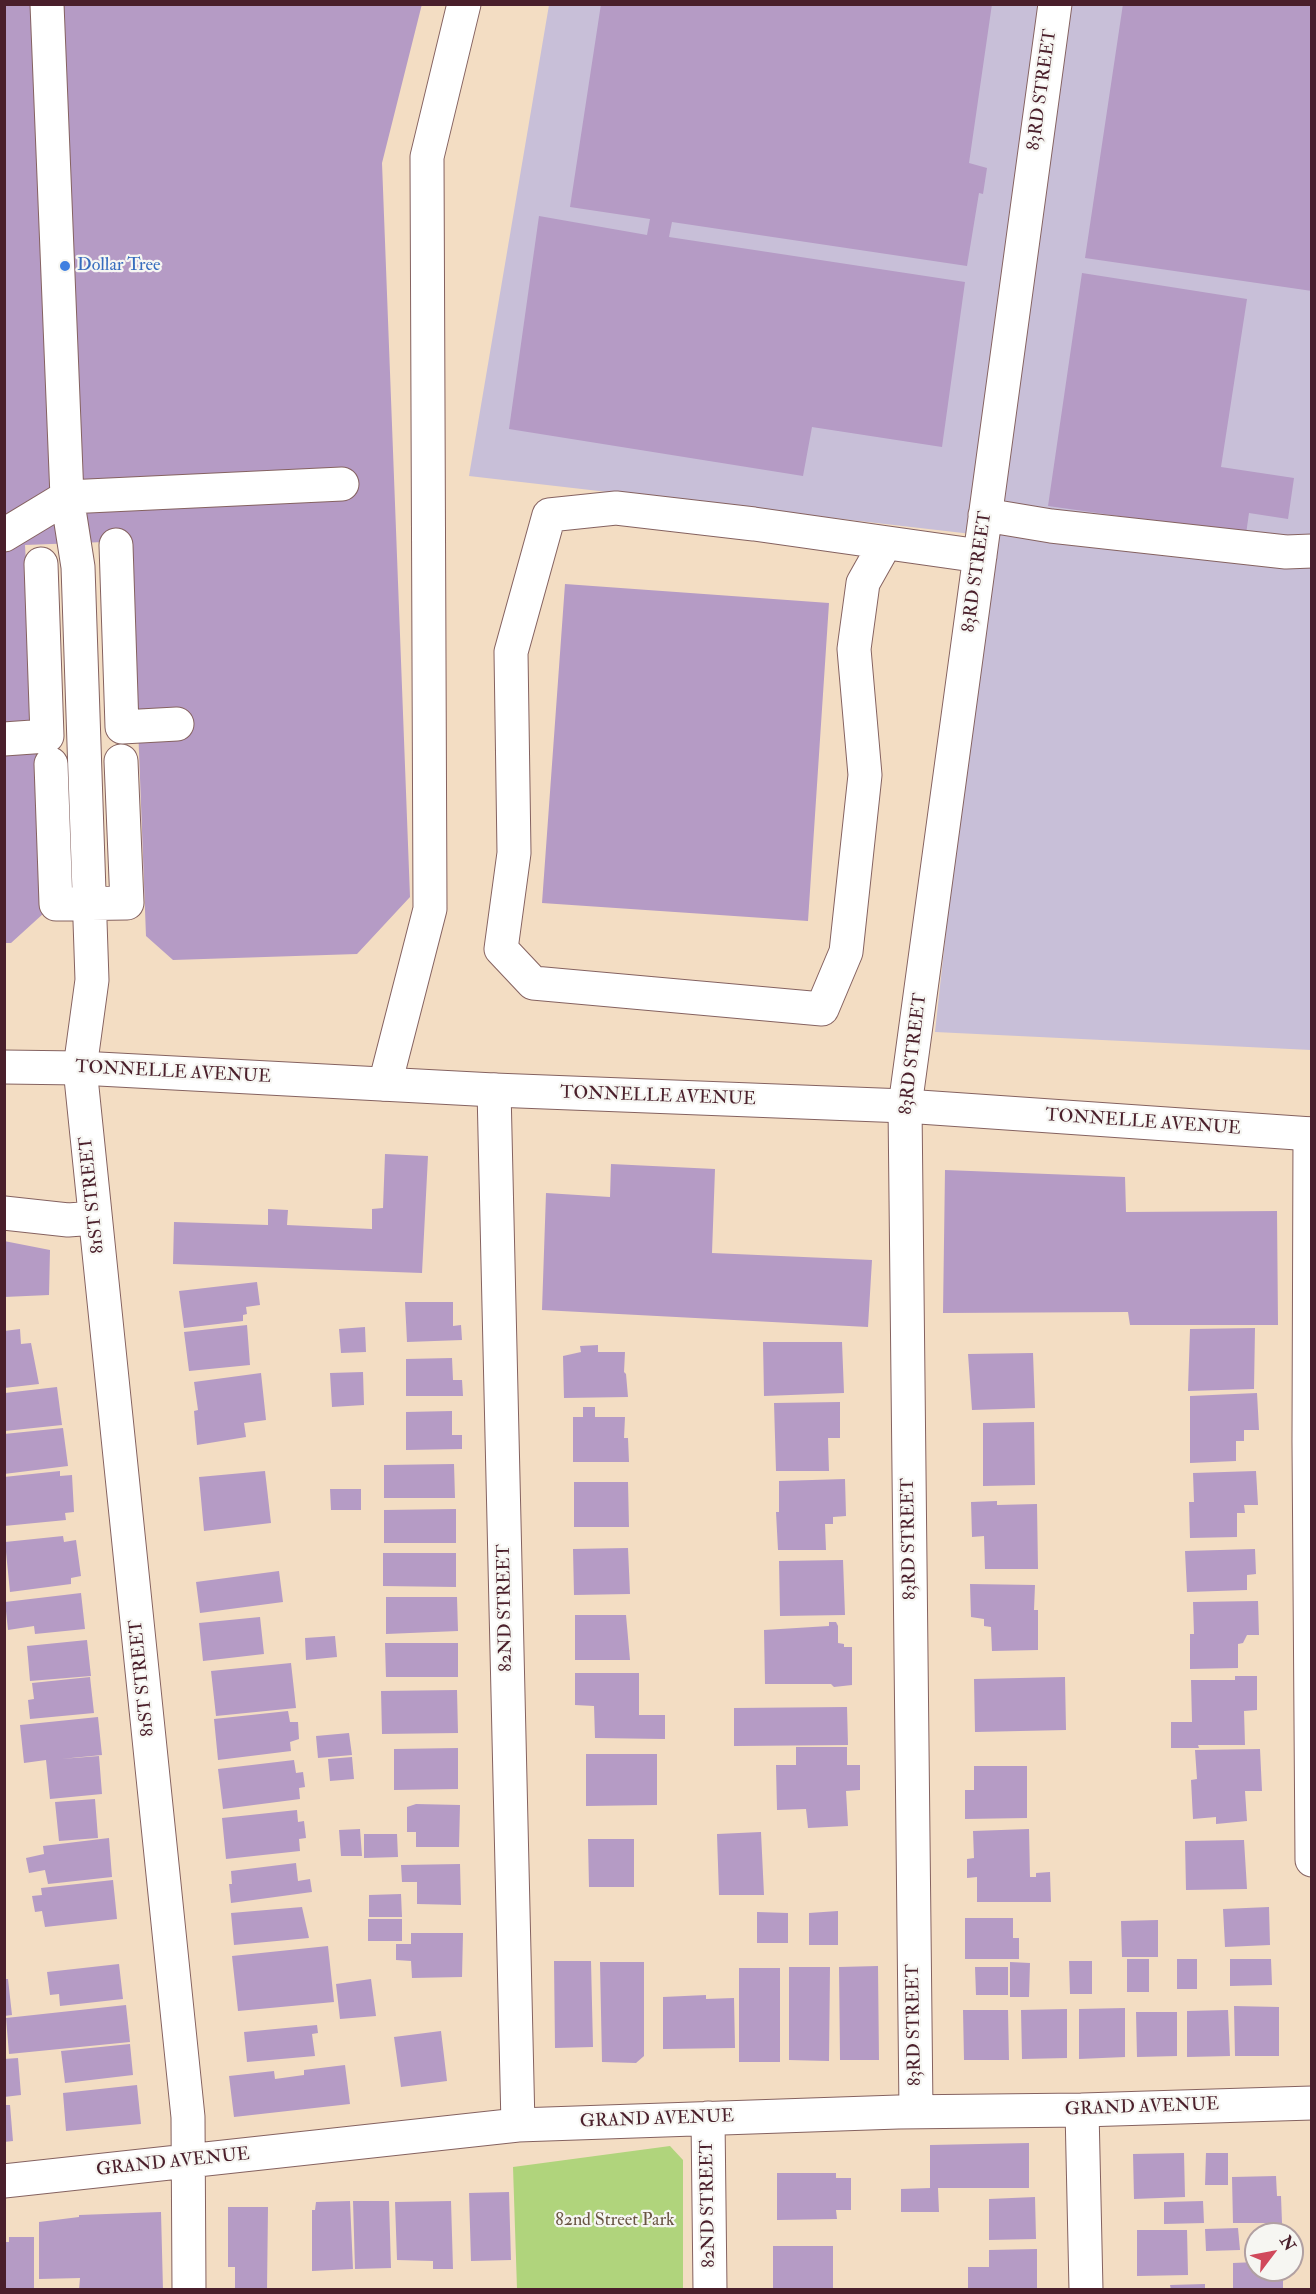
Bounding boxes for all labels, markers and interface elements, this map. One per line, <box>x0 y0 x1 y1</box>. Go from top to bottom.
street label: 83RD STREET <box>1024 28 1062 152</box>
place label: Dollar Tree <box>77 255 160 277</box>
marker: Dollar Tree <box>58 259 72 273</box>
street label: 83RD STREET <box>959 510 997 634</box>
street label: 83RD STREET <box>896 992 932 1116</box>
street label: TONNELLE AVENUE <box>75 1057 271 1089</box>
street label: TONNELLE AVENUE <box>560 1083 756 1111</box>
street label: TONNELLE AVENUE <box>1045 1105 1241 1141</box>
street label: 81ST STREET <box>76 1135 110 1255</box>
street label: 83RD STREET <box>898 1478 922 1600</box>
street label: 82ND STREET <box>494 1544 518 1672</box>
street label: 81ST STREET <box>126 1618 160 1738</box>
street label: 83RD STREET <box>903 1964 927 2086</box>
street label: GRAND AVENUE <box>1065 2095 1219 2121</box>
street label: GRAND AVENUE <box>580 2107 734 2133</box>
street label: 82ND STREET <box>697 2140 721 2268</box>
street label: GRAND AVENUE <box>95 2144 251 2182</box>
park label: 82nd Street Park <box>555 2210 675 2232</box>
north arrow <box>1244 2222 1304 2282</box>
text: N <box>1275 2232 1300 2255</box>

